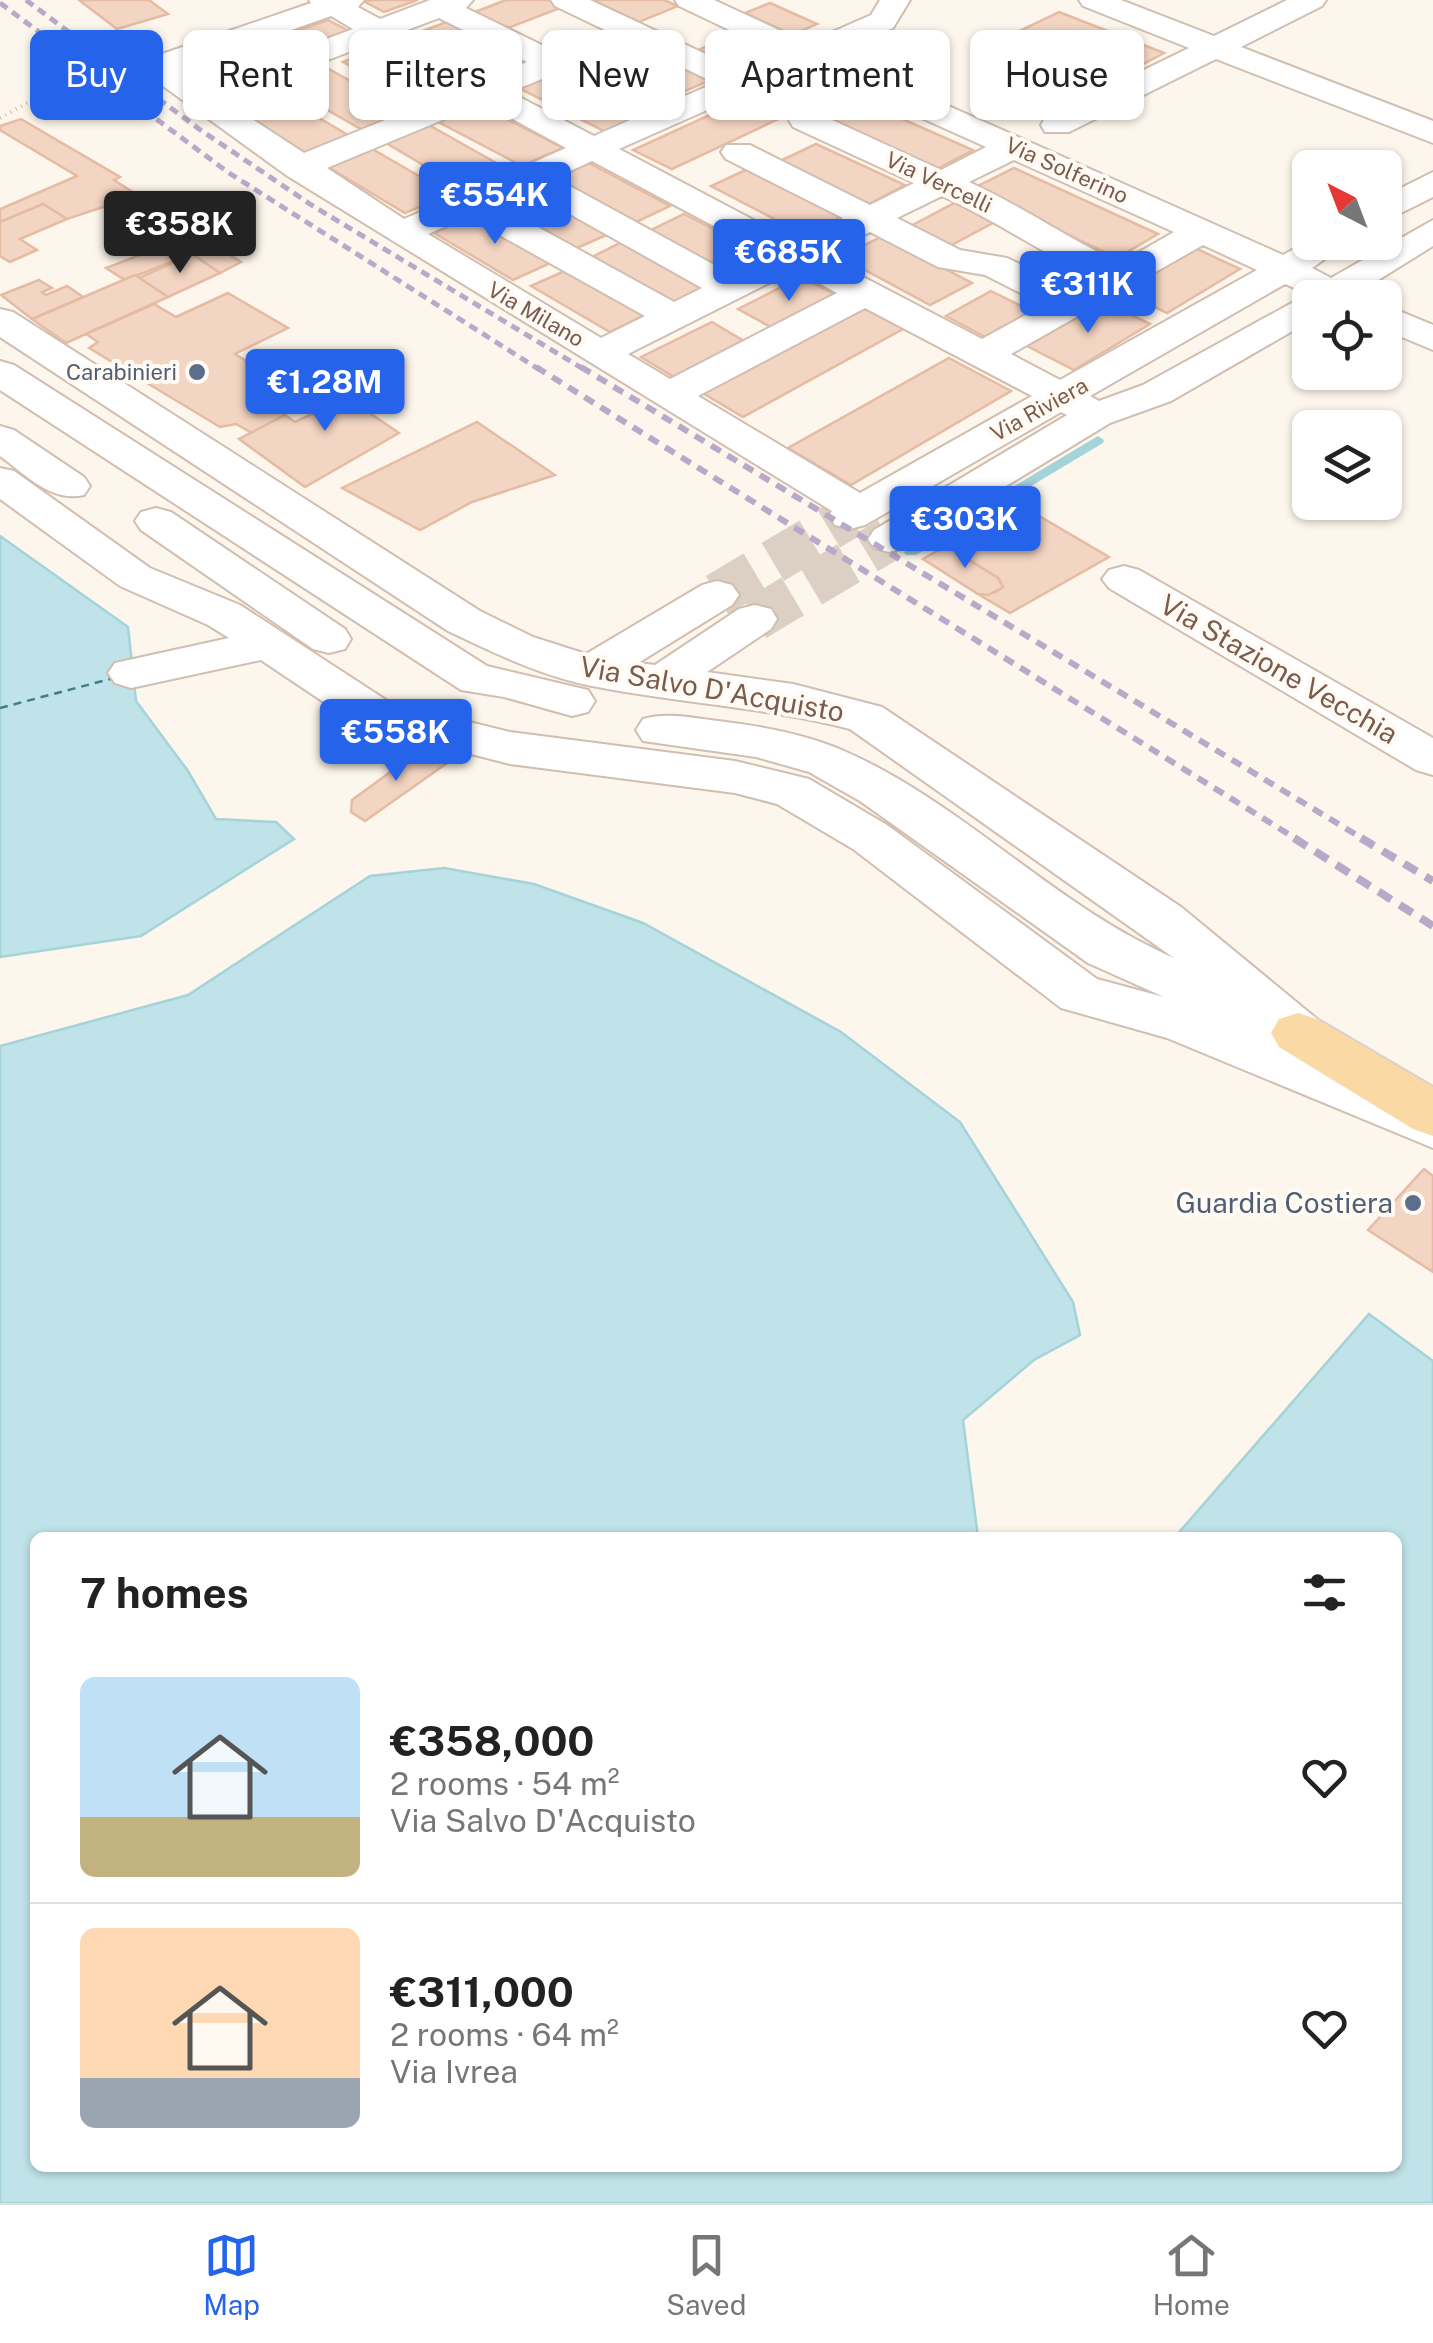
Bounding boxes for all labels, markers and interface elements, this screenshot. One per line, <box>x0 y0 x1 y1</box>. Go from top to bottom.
chip: Buy <box>30 30 163 120</box>
chip: Rent <box>183 30 329 120</box>
chip: Filters <box>349 30 522 120</box>
chip: New <box>542 30 685 120</box>
chip: Apartment <box>705 30 950 120</box>
chip: House <box>970 30 1144 120</box>
street label: Via Solferino <box>1002 131 1132 209</box>
street label: Via Vercelli <box>882 146 996 218</box>
north arrow <box>1292 150 1402 260</box>
map controls <box>1292 150 1402 520</box>
pin: €554K <box>425 162 565 247</box>
text: €554K <box>441 176 549 213</box>
pin: €358K <box>110 191 250 276</box>
text: €358K <box>126 205 234 242</box>
pin: €685K <box>719 219 859 304</box>
text: €685K <box>735 233 843 270</box>
pin: €311K <box>1018 251 1158 336</box>
text: €311K <box>1042 265 1134 302</box>
street label: Via Milano <box>483 276 589 352</box>
button: locate <box>1292 280 1402 390</box>
pin: €1.28M <box>244 349 406 434</box>
place label: Carabinieri <box>66 359 177 385</box>
marker: Carabinieri <box>186 361 208 383</box>
text: €1.28M <box>268 363 382 400</box>
street label: Via Riviera <box>986 372 1092 446</box>
button: layers <box>1292 410 1402 520</box>
pin: €303K <box>895 486 1035 571</box>
text: €303K <box>912 500 1018 537</box>
street label: Via Stazione Vecchia <box>1155 587 1404 750</box>
street label: Via Salvo D'Acquisto <box>577 649 847 728</box>
pin: €558K <box>326 699 466 784</box>
text: €558K <box>342 713 450 750</box>
place label: Guardia Costiera <box>1175 1186 1393 1219</box>
marker: Guardia Costiera <box>1402 1192 1424 1214</box>
icon: filters <box>1297 1565 1352 1620</box>
text: 7 homes <box>80 1568 249 1617</box>
text: €358,000 <box>390 1716 594 1765</box>
icon: home <box>160 1717 280 1837</box>
icon: heart <box>1297 1750 1352 1805</box>
text: 2 rooms · 54 m² <box>390 1765 619 1802</box>
text: Via Salvo D'Acquisto <box>390 1802 696 1839</box>
text: €311,000 <box>390 1967 574 2016</box>
icon: home <box>160 1968 280 2088</box>
icon: heart <box>1297 2001 1352 2056</box>
text: 2 rooms · 64 m² <box>390 2016 619 2053</box>
text: Via Ivrea <box>390 2053 518 2090</box>
tab: Map <box>203 2228 260 2321</box>
tab: Saved <box>666 2228 746 2321</box>
tab: Home <box>1153 2228 1230 2321</box>

